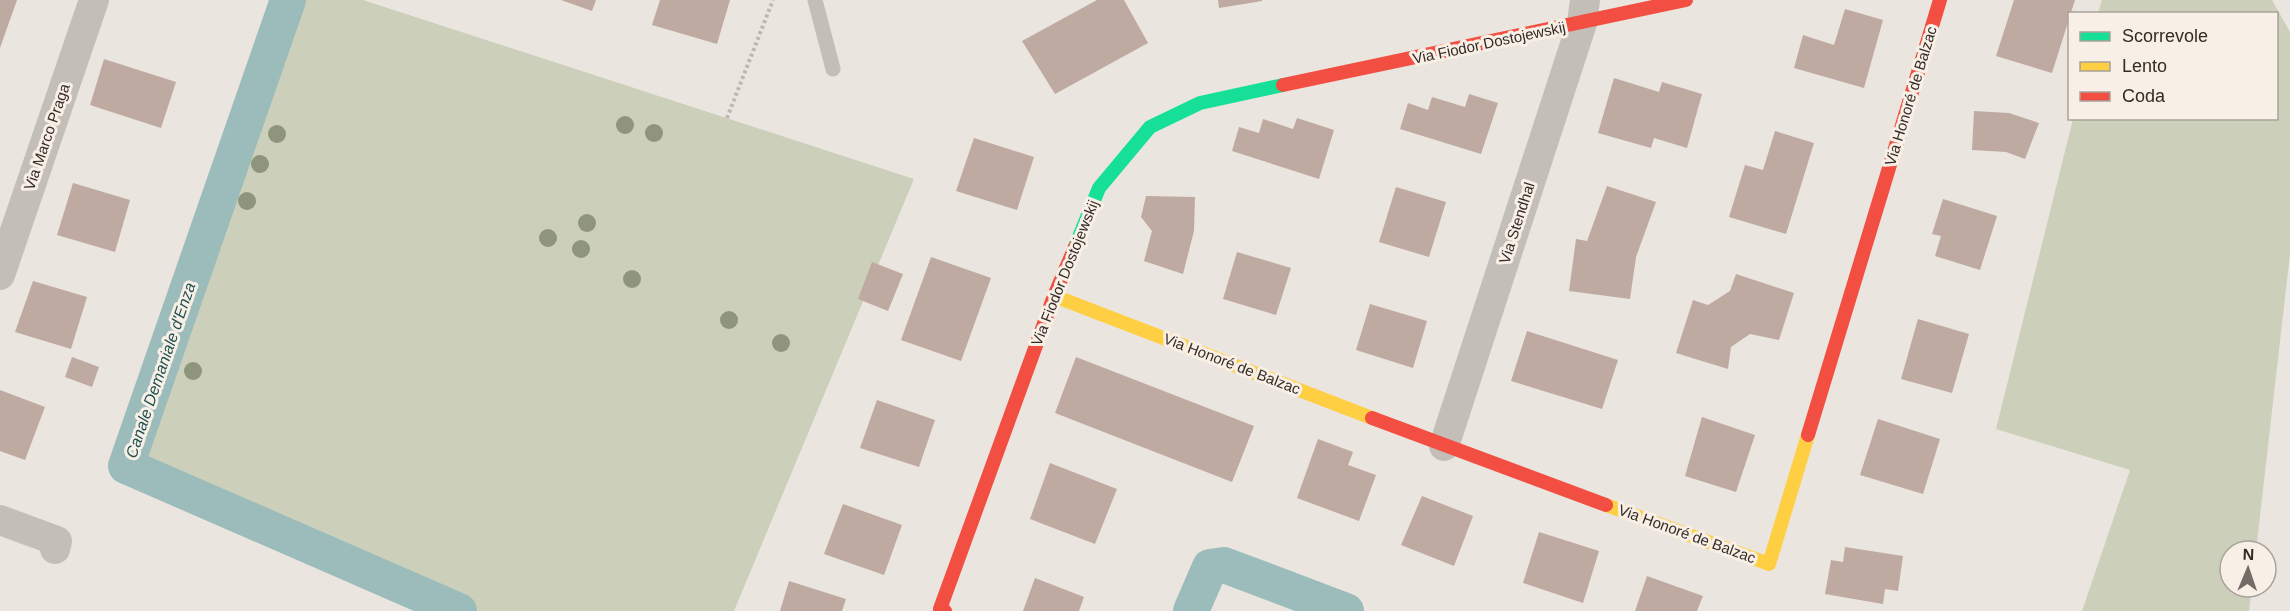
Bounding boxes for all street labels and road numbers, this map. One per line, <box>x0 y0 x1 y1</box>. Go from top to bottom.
street label: Via Fiodor Dostojewskij <box>1411 18 1567 67</box>
street label: Via Honoré de Balzac <box>1881 24 1940 168</box>
street label: Via Marco Praga <box>20 81 73 192</box>
street label: Via Stendhal <box>1495 180 1538 266</box>
street label: Via Fiodor Dostojewskij <box>1028 197 1102 348</box>
street label: Via Honoré de Balzac <box>1162 330 1303 398</box>
street label: Via Honoré de Balzac <box>1616 501 1759 566</box>

